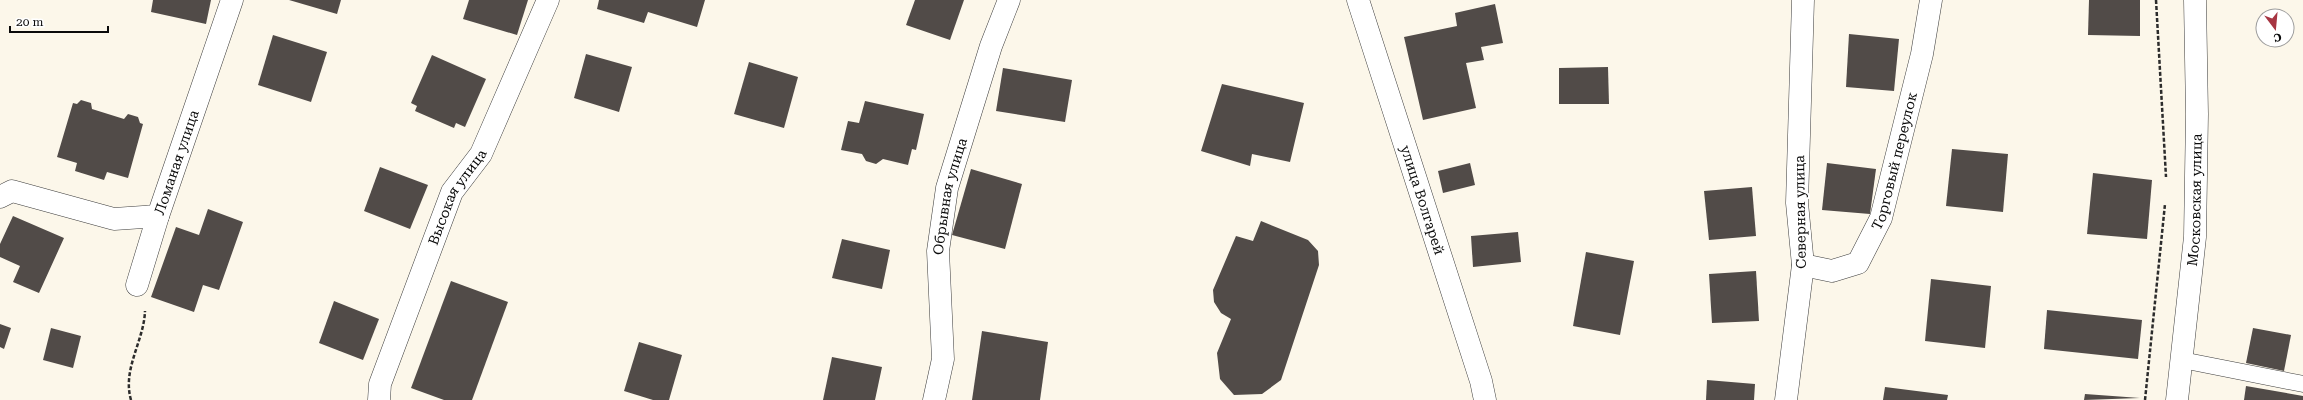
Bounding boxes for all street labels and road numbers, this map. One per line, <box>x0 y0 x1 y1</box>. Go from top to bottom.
street label: Торговый переулок <box>1868 90 1920 233</box>
street label: Ломаная улица <box>151 108 202 217</box>
street label: Московская улица <box>2184 133 2205 267</box>
street label: Обрывная улица <box>930 136 970 256</box>
street label: улица Волгарей <box>1397 143 1448 257</box>
street label: Высокая улица <box>425 147 490 247</box>
street label: Северная улица <box>1791 155 1809 269</box>

